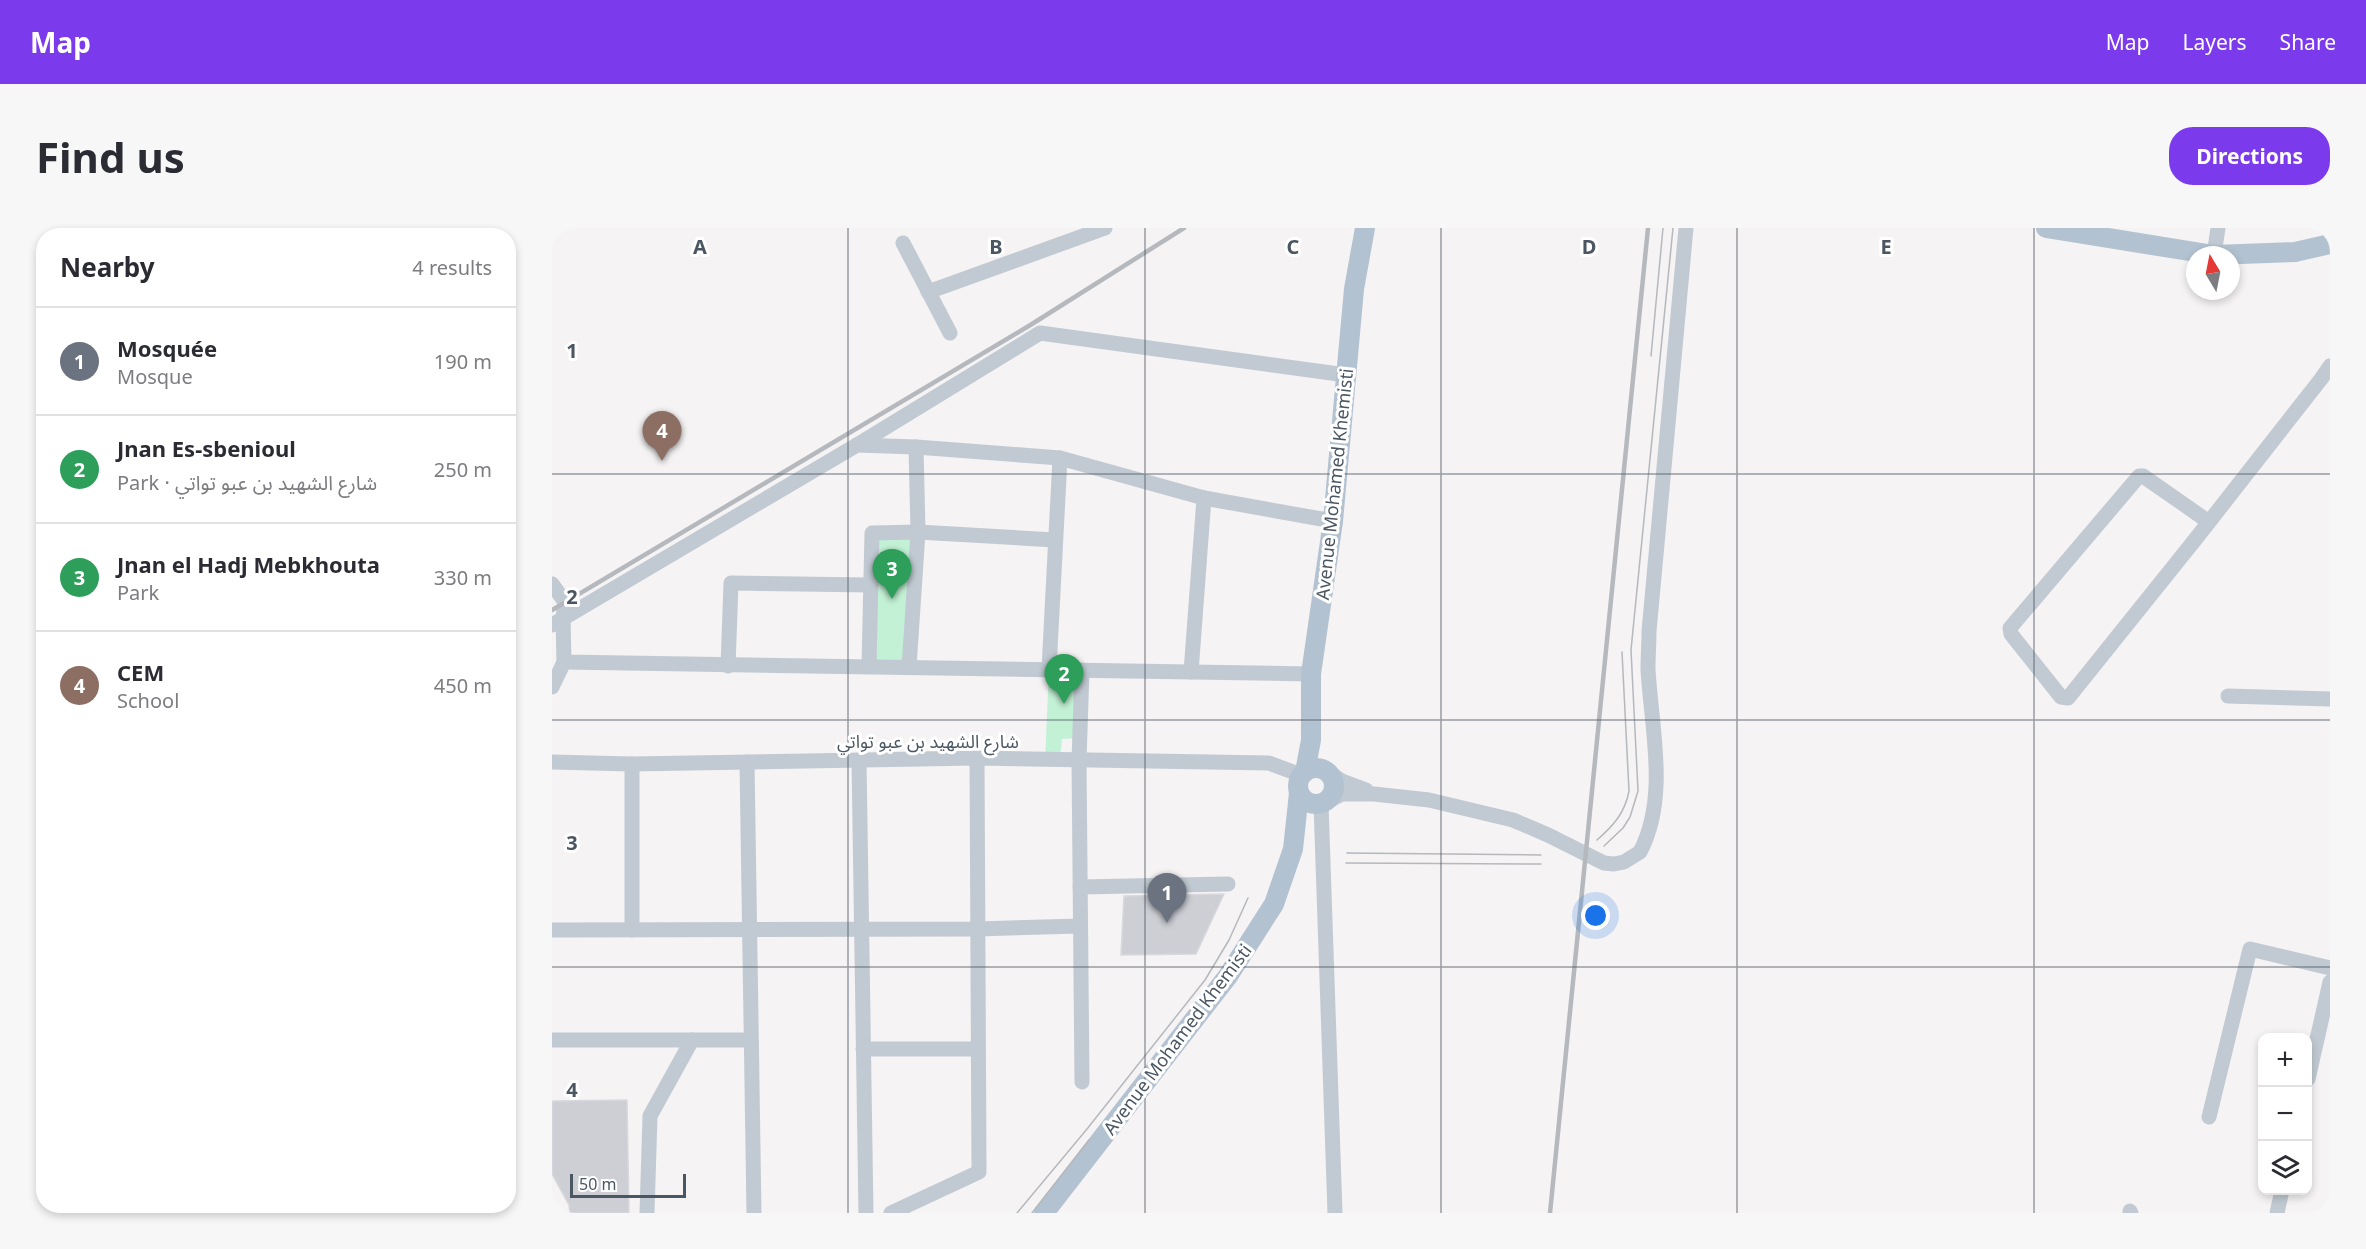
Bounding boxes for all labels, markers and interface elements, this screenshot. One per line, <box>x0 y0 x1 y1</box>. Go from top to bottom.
text: Map <box>30 23 91 61</box>
text: Map <box>2106 28 2150 56</box>
text: Layers <box>2183 28 2247 56</box>
text: Share <box>2280 28 2336 56</box>
button: Directions <box>2169 127 2330 185</box>
text: Find us <box>36 128 185 185</box>
text: A <box>693 233 707 260</box>
text: B <box>989 233 1003 260</box>
text: C <box>1287 233 1300 260</box>
text: D <box>1582 233 1596 260</box>
text: E <box>1880 233 1892 260</box>
north arrow <box>2186 246 2240 300</box>
text: Nearby <box>60 249 155 285</box>
text: 4 results <box>412 254 492 281</box>
text: Mosquée <box>117 333 217 363</box>
text: 1 <box>566 337 578 364</box>
text: 1 <box>74 348 85 375</box>
text: 190 m <box>434 348 492 375</box>
text: Mosque <box>117 363 193 390</box>
street label: Avenue Mohamed Khemisti <box>1310 367 1358 601</box>
pin: 4 <box>642 412 682 461</box>
text: Jnan Es-sbenioul <box>117 433 296 463</box>
text: 2 <box>74 456 85 483</box>
text: 250 m <box>434 456 492 483</box>
text: Park · شارع الشهيد بن عبو تواتي <box>117 469 377 496</box>
text: Jnan el Hadj Mebkhouta <box>117 549 380 579</box>
pin: 3 <box>872 550 912 599</box>
text: 3 <box>74 564 85 591</box>
text: 330 m <box>434 564 492 591</box>
text: Park <box>117 579 159 606</box>
text: 2 <box>566 583 578 610</box>
pin: 2 <box>1044 654 1084 704</box>
text: CEM <box>117 657 164 687</box>
text: 4 <box>74 672 85 699</box>
text: 450 m <box>434 672 492 699</box>
text: School <box>117 687 179 714</box>
street label: شارع الشهيد بن عبو تواتي <box>837 729 1019 756</box>
text: 3 <box>566 829 578 856</box>
pin: 1 <box>1148 874 1186 923</box>
your location <box>1581 901 1610 930</box>
street label: Avenue Mohamed Khemisti <box>1097 939 1257 1139</box>
map controls <box>2258 1033 2312 1195</box>
button: + <box>2258 1033 2312 1087</box>
text: 4 <box>566 1076 578 1103</box>
button: − <box>2258 1087 2312 1141</box>
button: layers <box>2258 1141 2312 1195</box>
scale bar <box>570 1171 686 1198</box>
text: 50 m <box>579 1173 616 1195</box>

